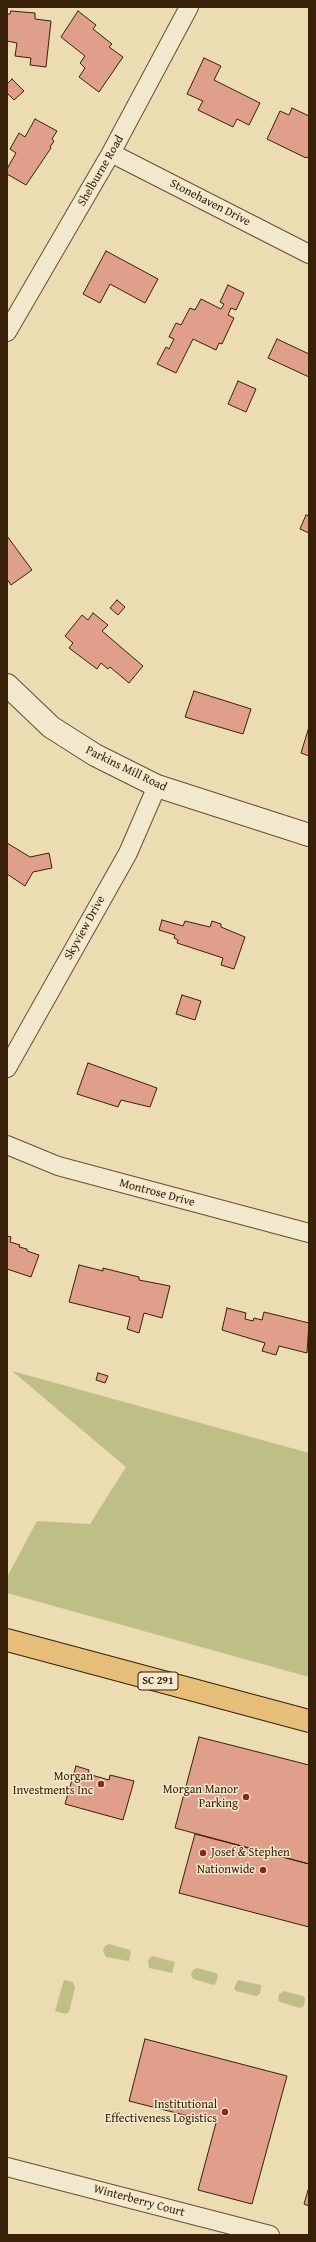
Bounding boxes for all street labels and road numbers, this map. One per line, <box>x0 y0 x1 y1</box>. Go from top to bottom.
street label: Shelburne Road <box>75 133 127 209</box>
street label: Stonehaven Drive <box>167 177 253 229</box>
street label: Parkins Mill Road <box>83 743 169 795</box>
street label: Skyview Drive <box>61 893 109 963</box>
street label: Montrose Drive <box>118 1176 196 1210</box>
road number: SC 291 <box>138 1672 178 1690</box>
street label: Winterberry Court <box>92 2182 186 2220</box>

